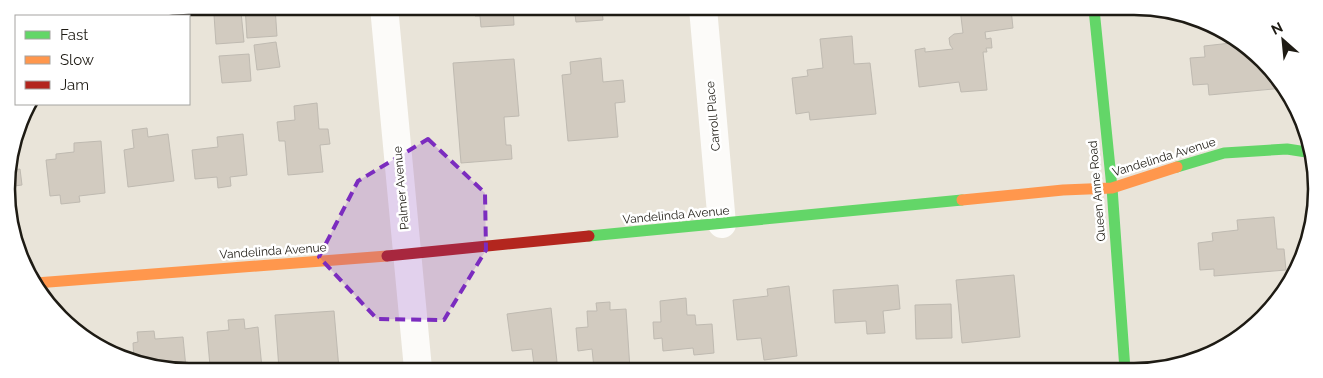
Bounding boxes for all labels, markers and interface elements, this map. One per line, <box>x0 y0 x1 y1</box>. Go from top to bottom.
legend <box>15 15 190 105</box>
north arrow <box>1258 15 1308 65</box>
text: N <box>1269 19 1285 38</box>
text: Fast <box>60 26 88 44</box>
text: Slow <box>60 51 94 69</box>
text: Jam <box>60 76 89 94</box>
street label: Carroll Place <box>703 80 723 152</box>
street label: Vandelinda Avenue <box>1111 135 1217 179</box>
street label: Queen Anne Road <box>1086 140 1108 242</box>
street label: Palmer Avenue <box>390 146 412 230</box>
street label: Vandelinda Avenue <box>622 203 730 227</box>
street label: Vandelinda Avenue <box>219 240 327 262</box>

